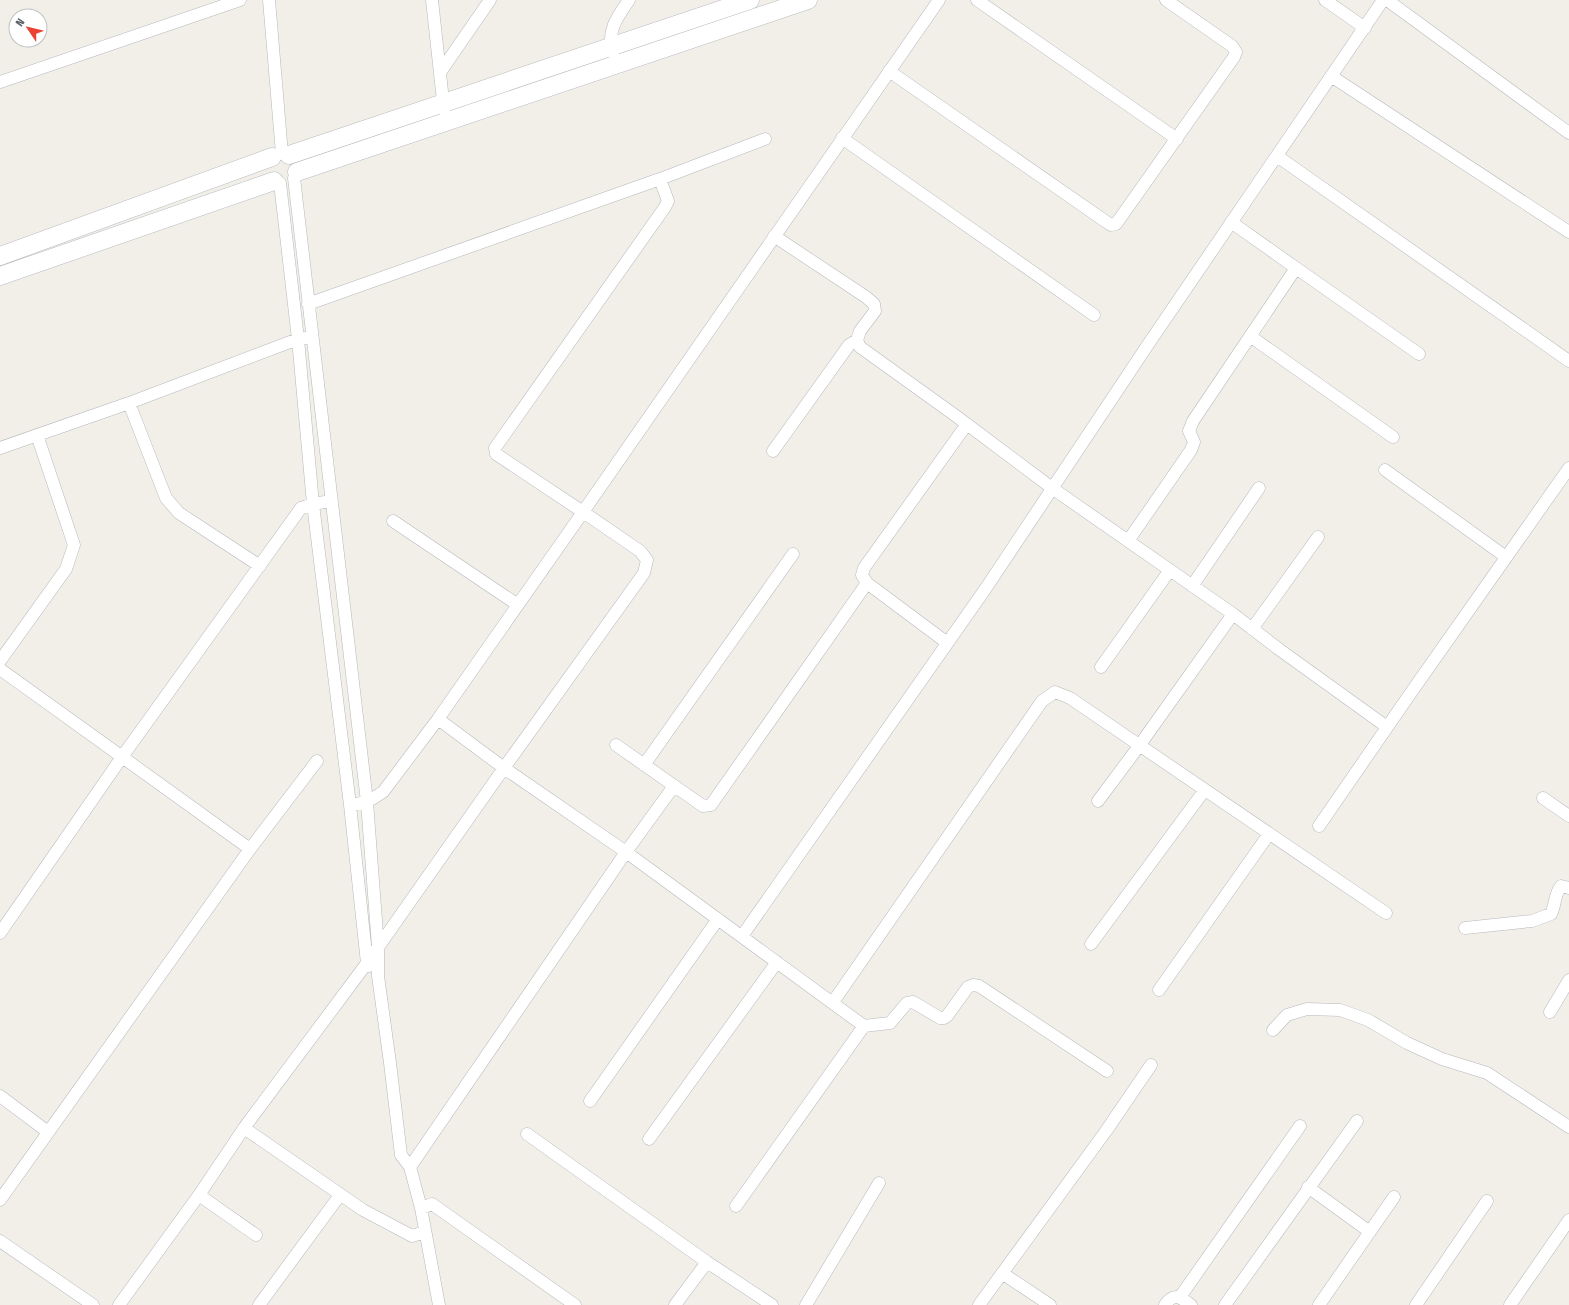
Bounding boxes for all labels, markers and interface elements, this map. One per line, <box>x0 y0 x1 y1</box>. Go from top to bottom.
north arrow <box>8 8 48 48</box>
text: N <box>13 16 27 29</box>

